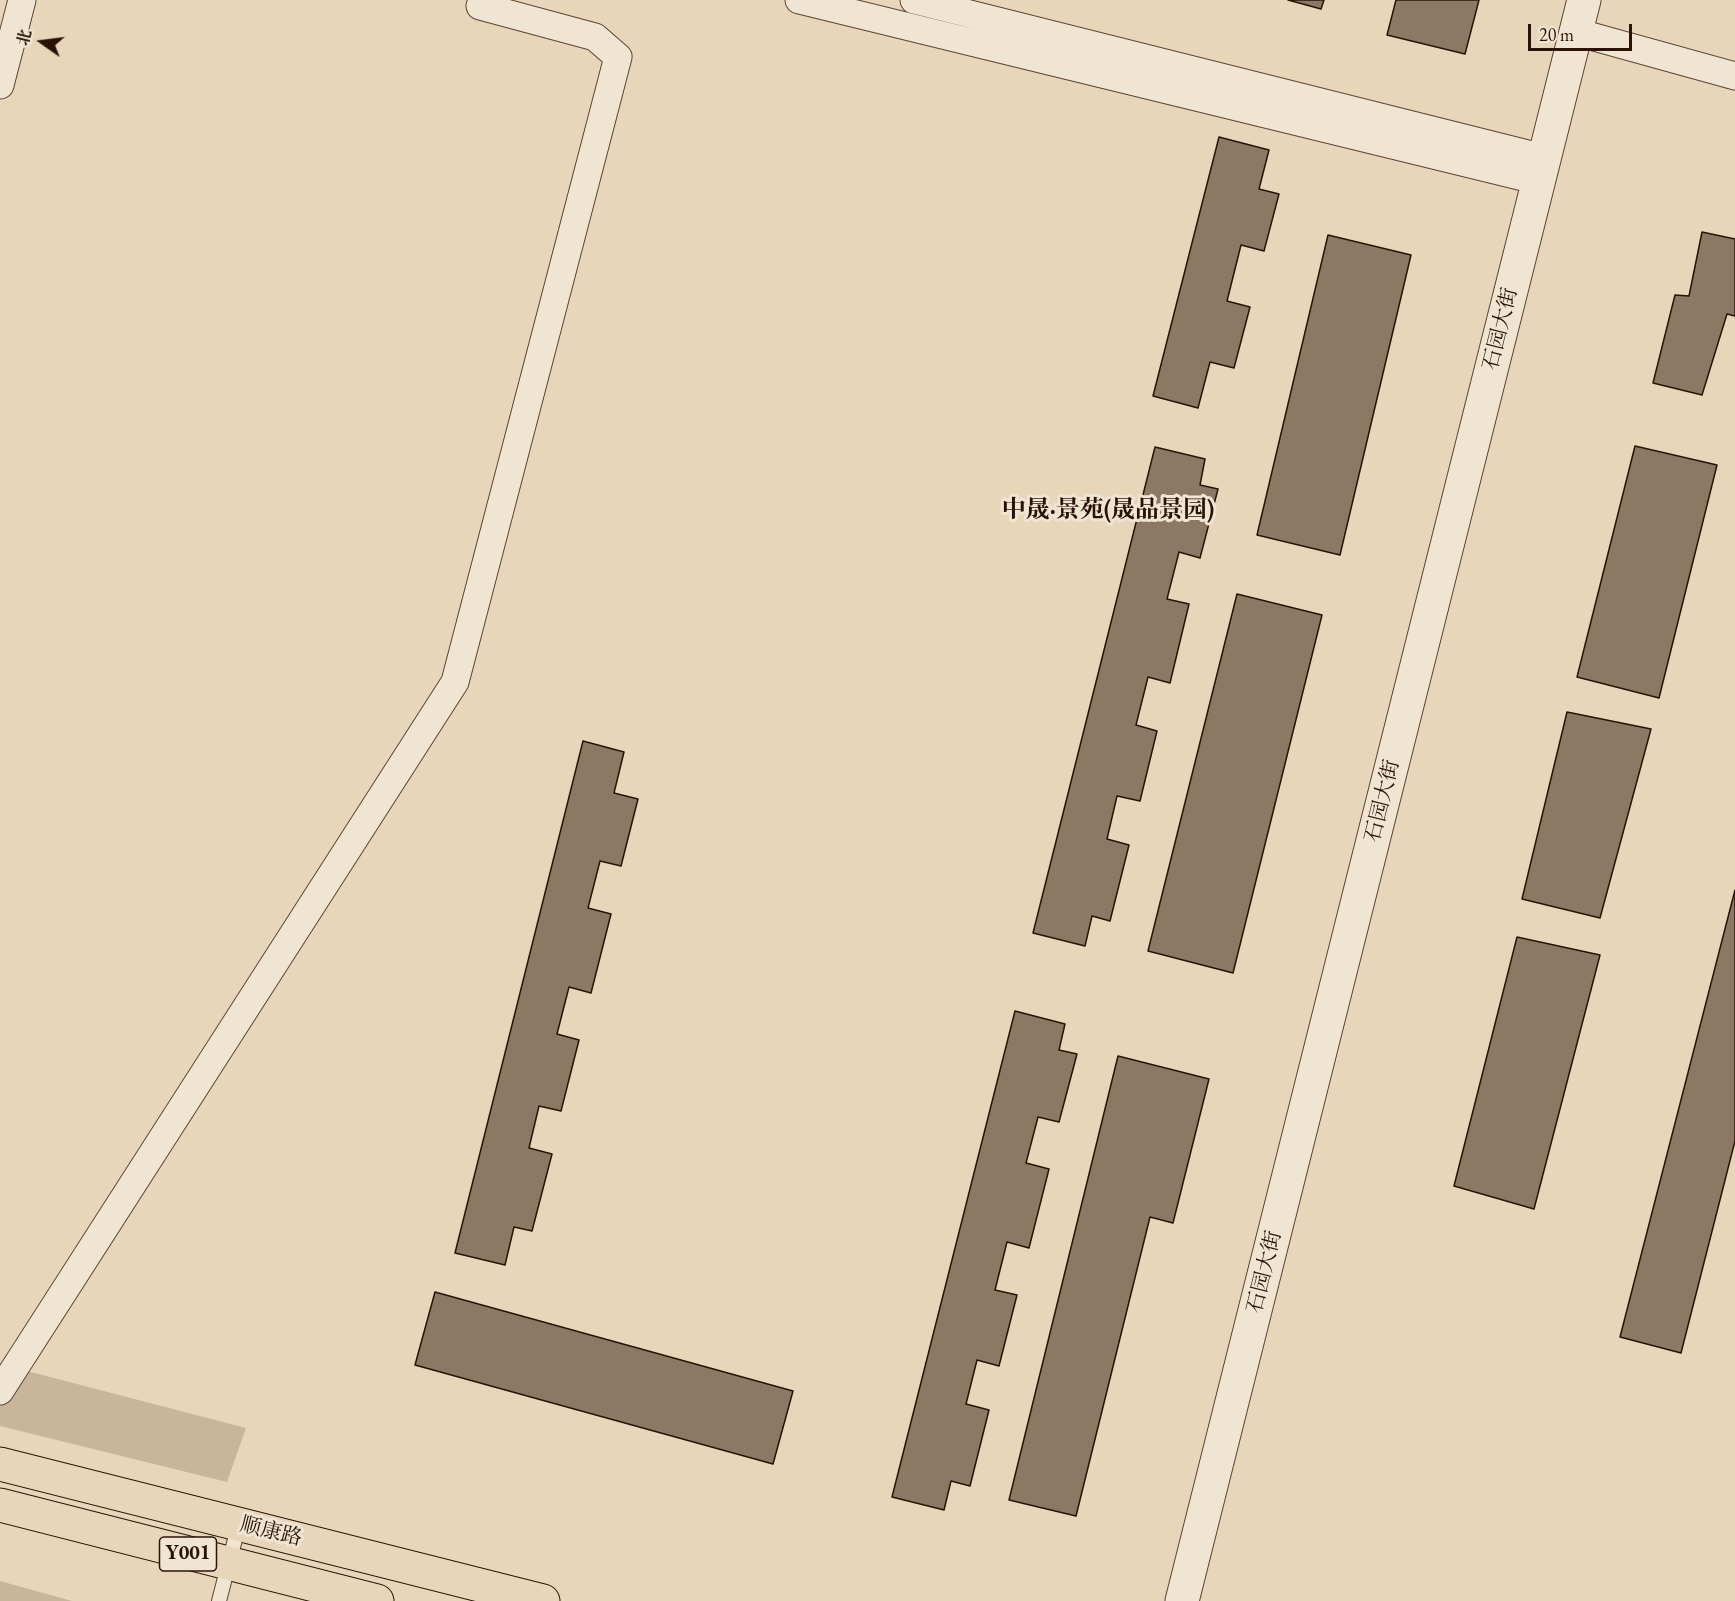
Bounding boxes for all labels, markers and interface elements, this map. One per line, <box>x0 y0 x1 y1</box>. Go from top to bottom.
north arrow <box>12 12 72 72</box>
scale bar <box>1531 12 1634 50</box>
text: 20 m <box>1539 23 1574 46</box>
text: 北 <box>12 27 36 48</box>
street label: 石园大街 <box>1479 285 1523 373</box>
district label: 中晟·景苑(晟品景园) <box>1002 496 1214 524</box>
street label: 石园大街 <box>1361 757 1405 845</box>
street label: 石园大街 <box>1243 1228 1287 1316</box>
street label: 顺康路 <box>237 1512 305 1552</box>
road number: Y001 <box>160 1537 216 1571</box>

